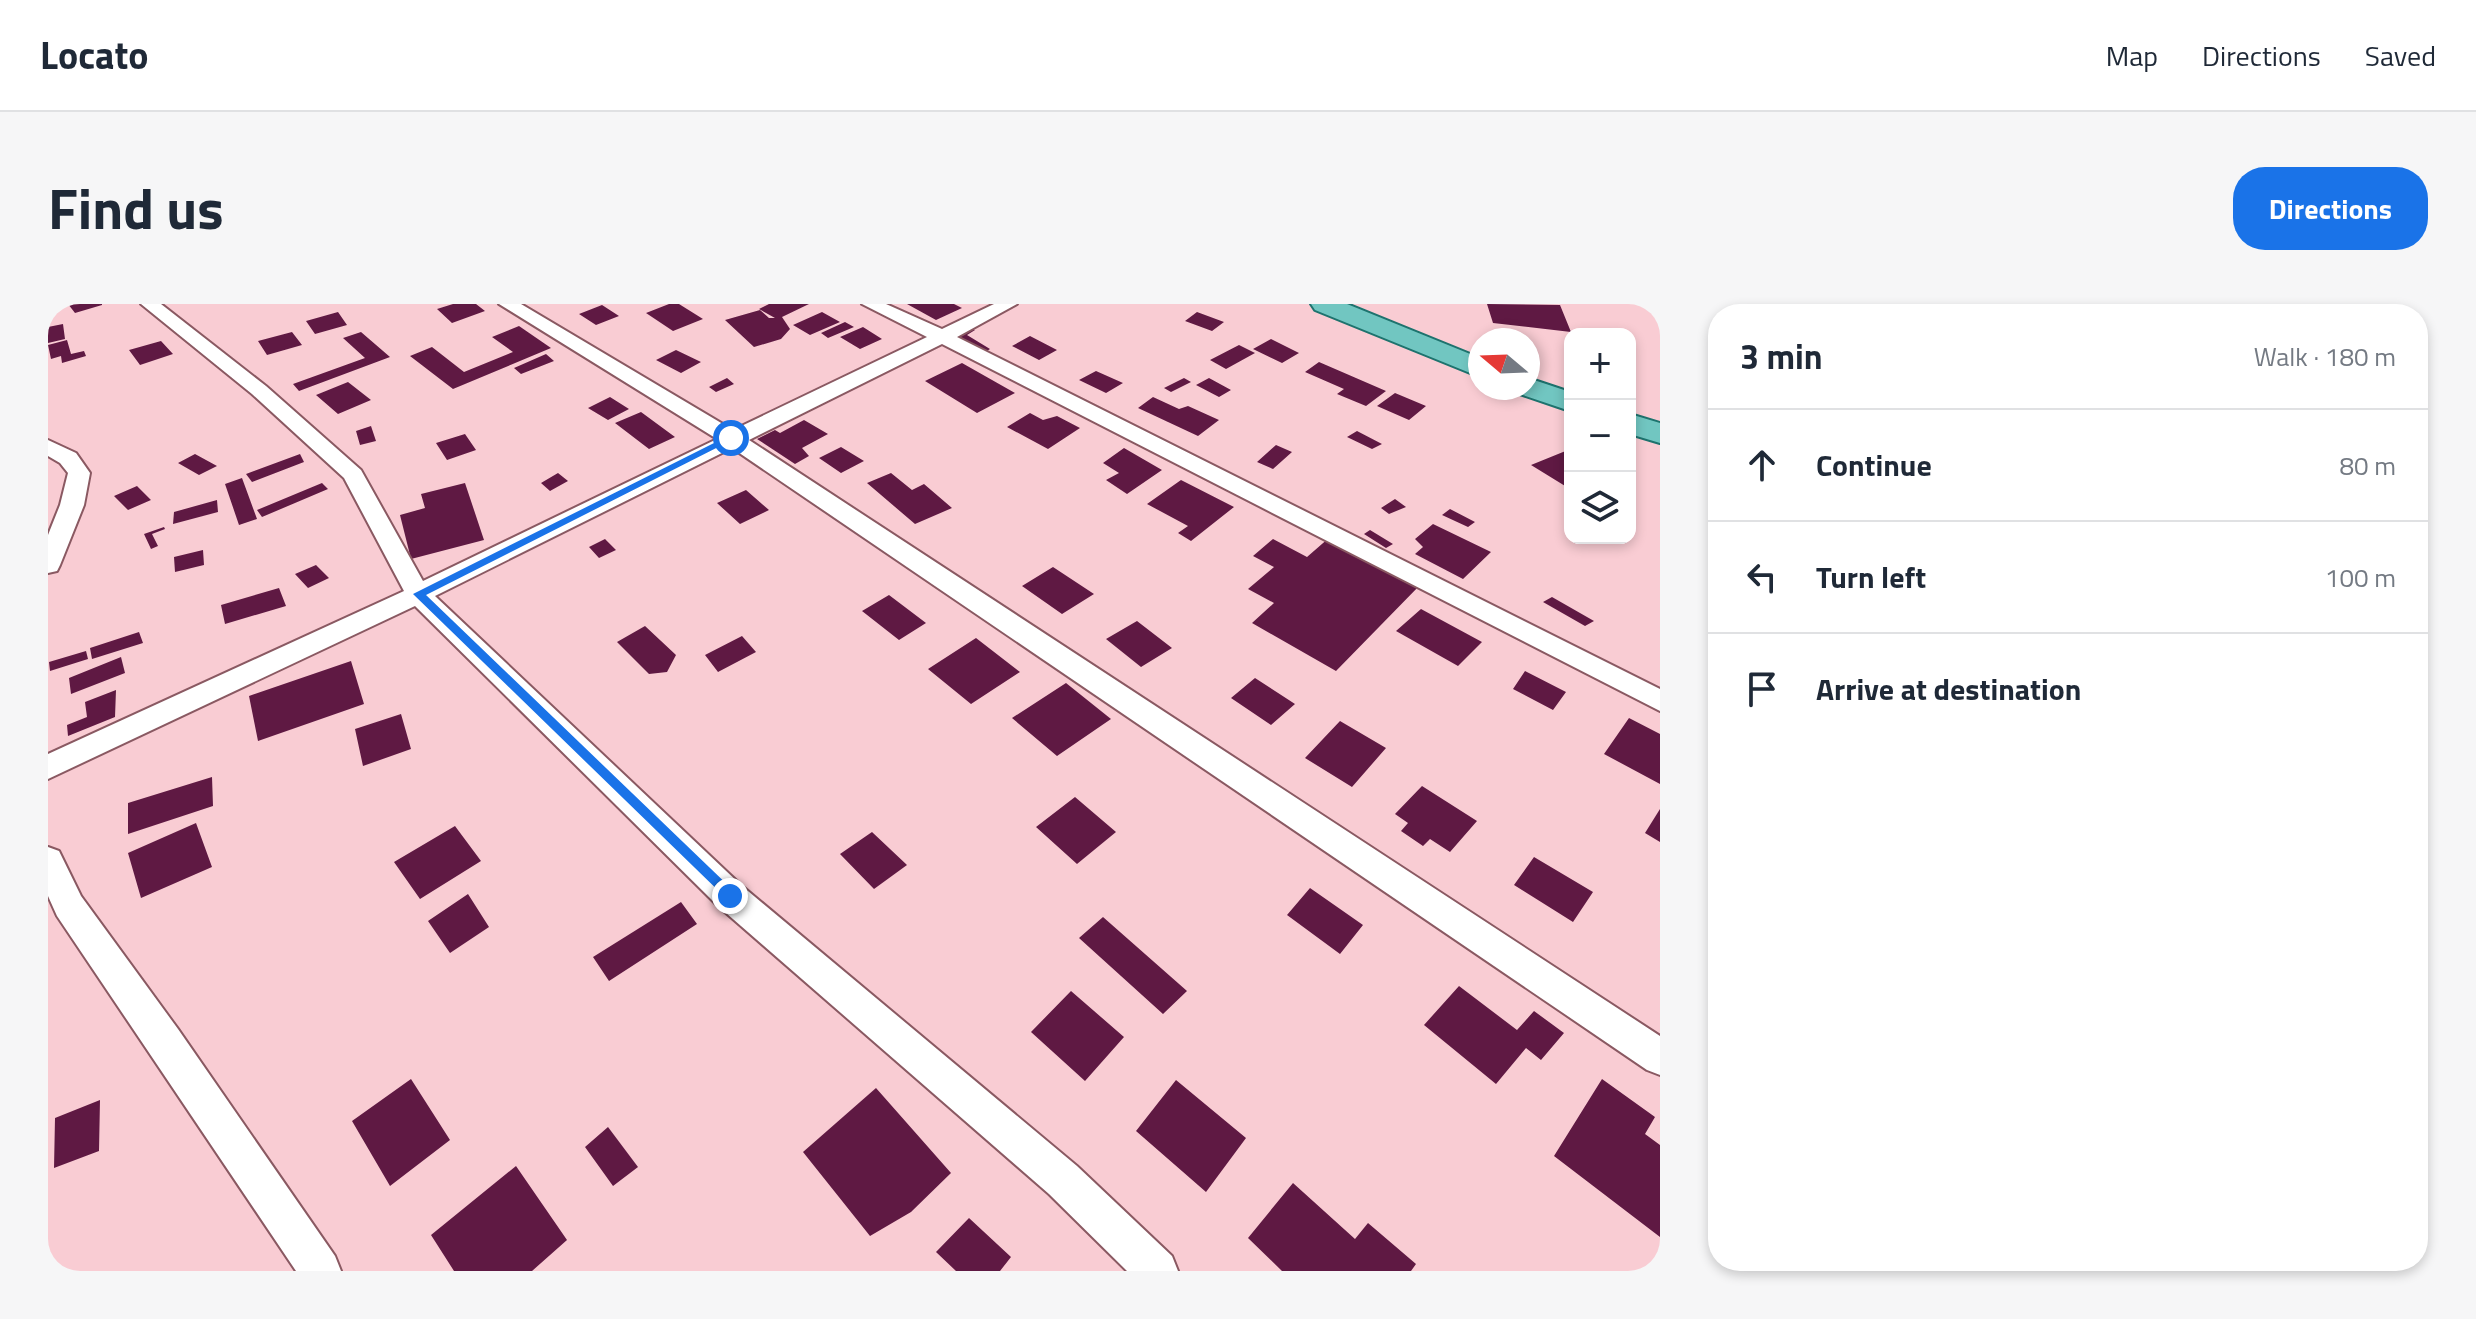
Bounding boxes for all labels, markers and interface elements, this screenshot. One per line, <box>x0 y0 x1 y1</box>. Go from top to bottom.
text: Locato <box>40 26 149 84</box>
text: Map <box>2106 34 2158 77</box>
text: Directions <box>2202 34 2321 77</box>
text: Saved <box>2365 34 2436 77</box>
text: Find us <box>48 166 224 251</box>
button: Directions <box>2233 167 2428 250</box>
north arrow <box>1468 328 1540 400</box>
map controls <box>1564 328 1636 544</box>
button: + <box>1564 328 1636 400</box>
text: 3 min <box>1740 330 1823 382</box>
text: Walk · 180 m <box>2254 337 2396 376</box>
button: − <box>1564 400 1636 472</box>
route start <box>713 420 749 456</box>
text: Continue <box>1816 442 1932 488</box>
icon: ahead <box>1740 443 1784 487</box>
text: 80 m <box>2339 446 2396 485</box>
button: layers <box>1564 472 1636 544</box>
text: Turn left <box>1816 554 1926 600</box>
icon: left <box>1740 555 1784 599</box>
text: 100 m <box>2325 558 2396 597</box>
text: Arrive at destination <box>1816 666 2081 712</box>
icon: arrive <box>1740 667 1784 711</box>
route end <box>712 878 748 914</box>

